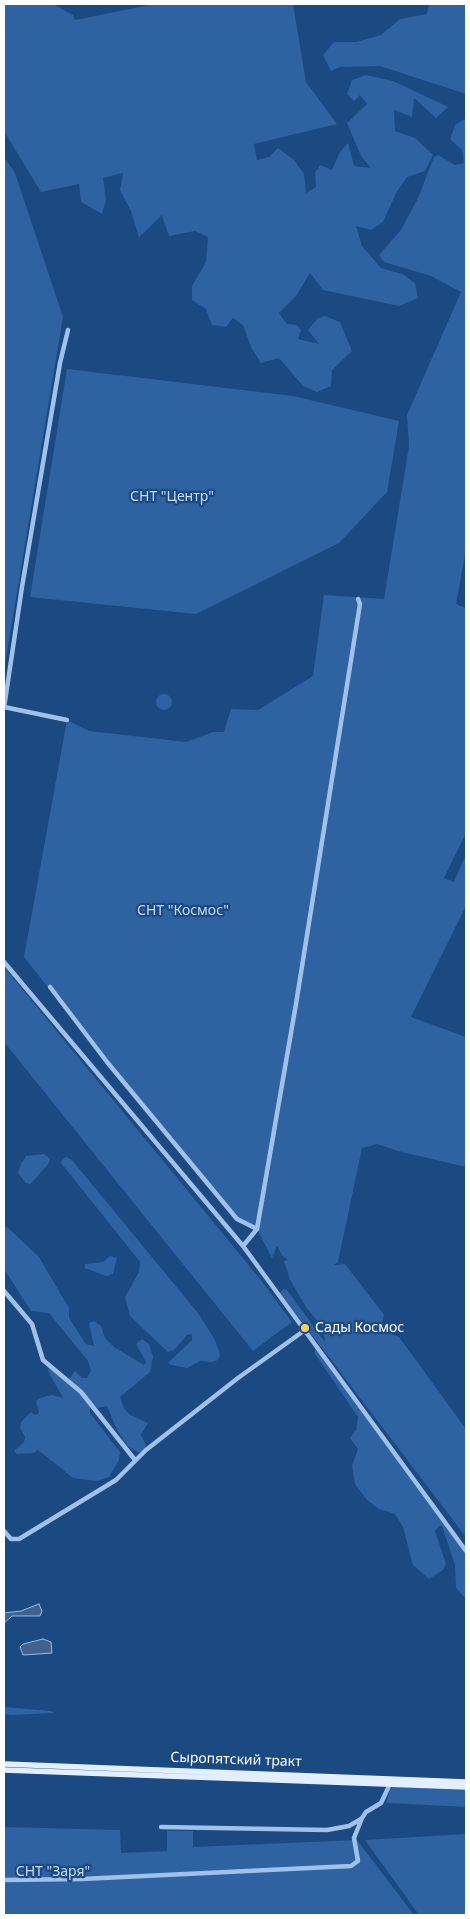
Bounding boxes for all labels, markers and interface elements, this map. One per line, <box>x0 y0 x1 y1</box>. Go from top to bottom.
park label: СНТ "Центр" <box>130 489 214 505</box>
park label: СНТ "Космос" <box>137 903 229 919</box>
place label: Сады Космос <box>315 1320 404 1336</box>
marker: Сады Космос <box>299 1322 311 1334</box>
street label: Сыропятский тракт <box>170 1749 302 1771</box>
park label: СНТ "Заря" <box>16 1864 90 1880</box>

